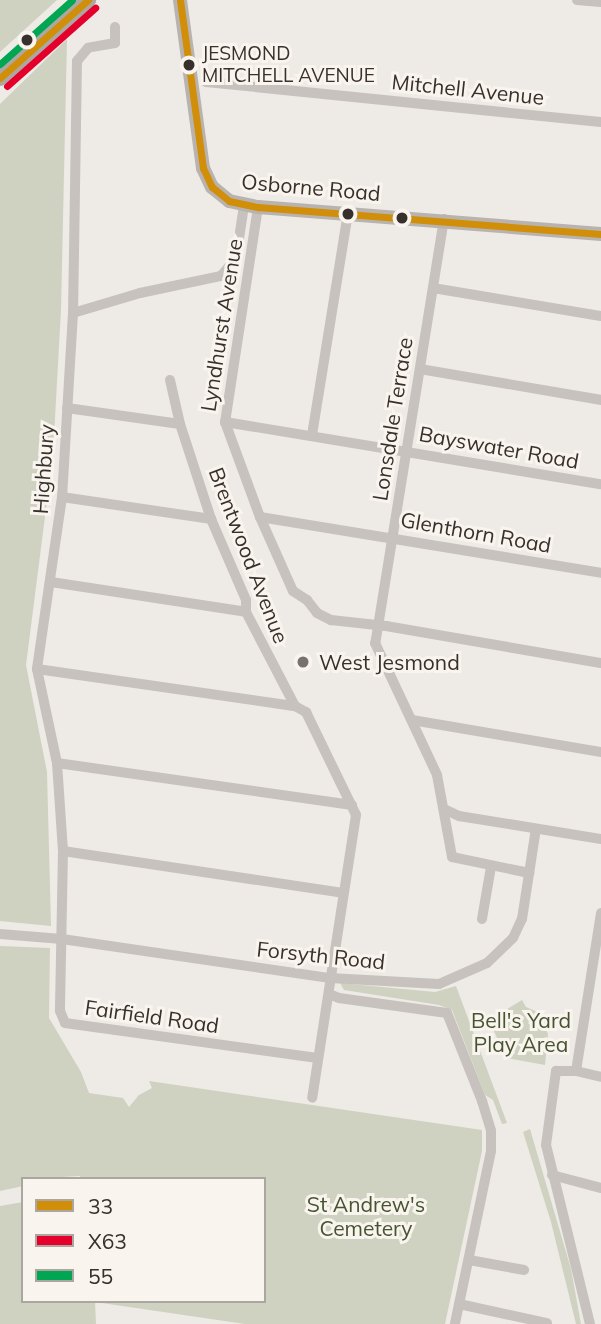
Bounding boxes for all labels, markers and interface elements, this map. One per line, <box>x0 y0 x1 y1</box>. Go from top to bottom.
unlabelled marker <box>20 33 34 47</box>
place label: JESMOND MITCHELL AVENUE <box>202 43 375 87</box>
marker: JESMOND MITCHELL AVENUE <box>182 58 196 72</box>
street label: Mitchell Avenue <box>391 68 545 110</box>
street label: Osborne Road <box>240 168 382 206</box>
unlabelled marker <box>341 207 355 221</box>
unlabelled marker <box>395 211 409 225</box>
street label: Lyndhurst Avenue <box>195 237 247 413</box>
street label: Lonsdale Terrace <box>367 336 417 502</box>
street label: Bayswater Road <box>417 421 581 473</box>
street label: Highbury <box>27 423 59 515</box>
street label: Brentwood Avenue <box>204 464 294 646</box>
street label: Glenthorn Road <box>399 506 553 558</box>
place label: West Jesmond <box>319 649 460 675</box>
marker: West Jesmond <box>293 652 313 672</box>
street label: Forsyth Road <box>256 936 386 974</box>
street label: Fairfield Road <box>83 994 221 1038</box>
park label: Bell's Yard Play Area <box>471 1007 571 1057</box>
legend <box>21 1177 266 1303</box>
park label: St Andrew's Cemetery <box>307 1191 425 1241</box>
text: 33 <box>88 1193 113 1219</box>
text: X63 <box>88 1228 127 1254</box>
text: 55 <box>88 1263 113 1289</box>

